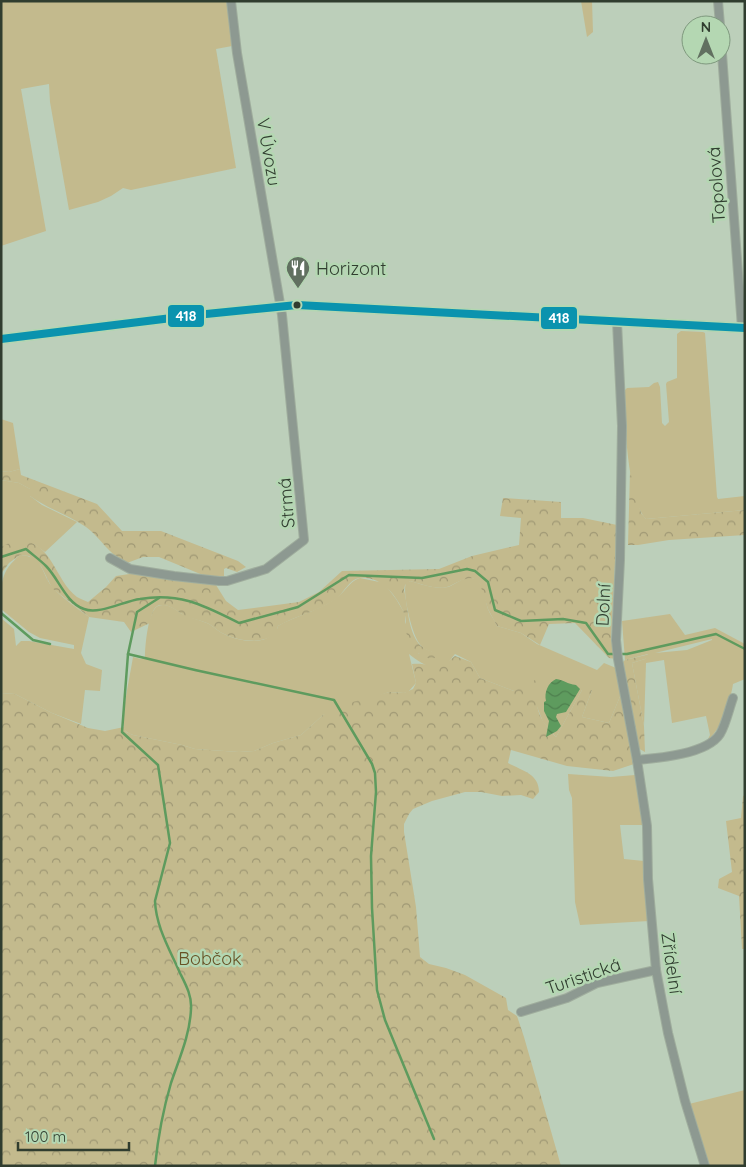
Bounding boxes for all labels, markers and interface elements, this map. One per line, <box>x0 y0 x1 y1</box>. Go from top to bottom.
north arrow <box>681 15 731 65</box>
text: N <box>701 18 711 36</box>
street label: V Úvozu <box>252 116 286 188</box>
street label: Topolová <box>702 146 730 224</box>
restaurant icon: Horizont <box>285 255 311 289</box>
place label: Horizont <box>316 257 386 280</box>
unlabelled marker <box>292 300 302 310</box>
line badge: 418 <box>167 304 205 328</box>
line badge: 418 <box>540 306 578 330</box>
text: 418 <box>176 307 197 325</box>
text: 418 <box>549 309 570 327</box>
street label: Strmá <box>272 477 300 529</box>
street label: Dolní <box>590 583 616 627</box>
street label: Zřídelní <box>656 931 688 995</box>
park label: Bobčok <box>178 947 242 970</box>
street label: Turistická <box>542 952 624 1000</box>
scale bar <box>18 1120 129 1152</box>
text: 100 m <box>25 1127 66 1146</box>

